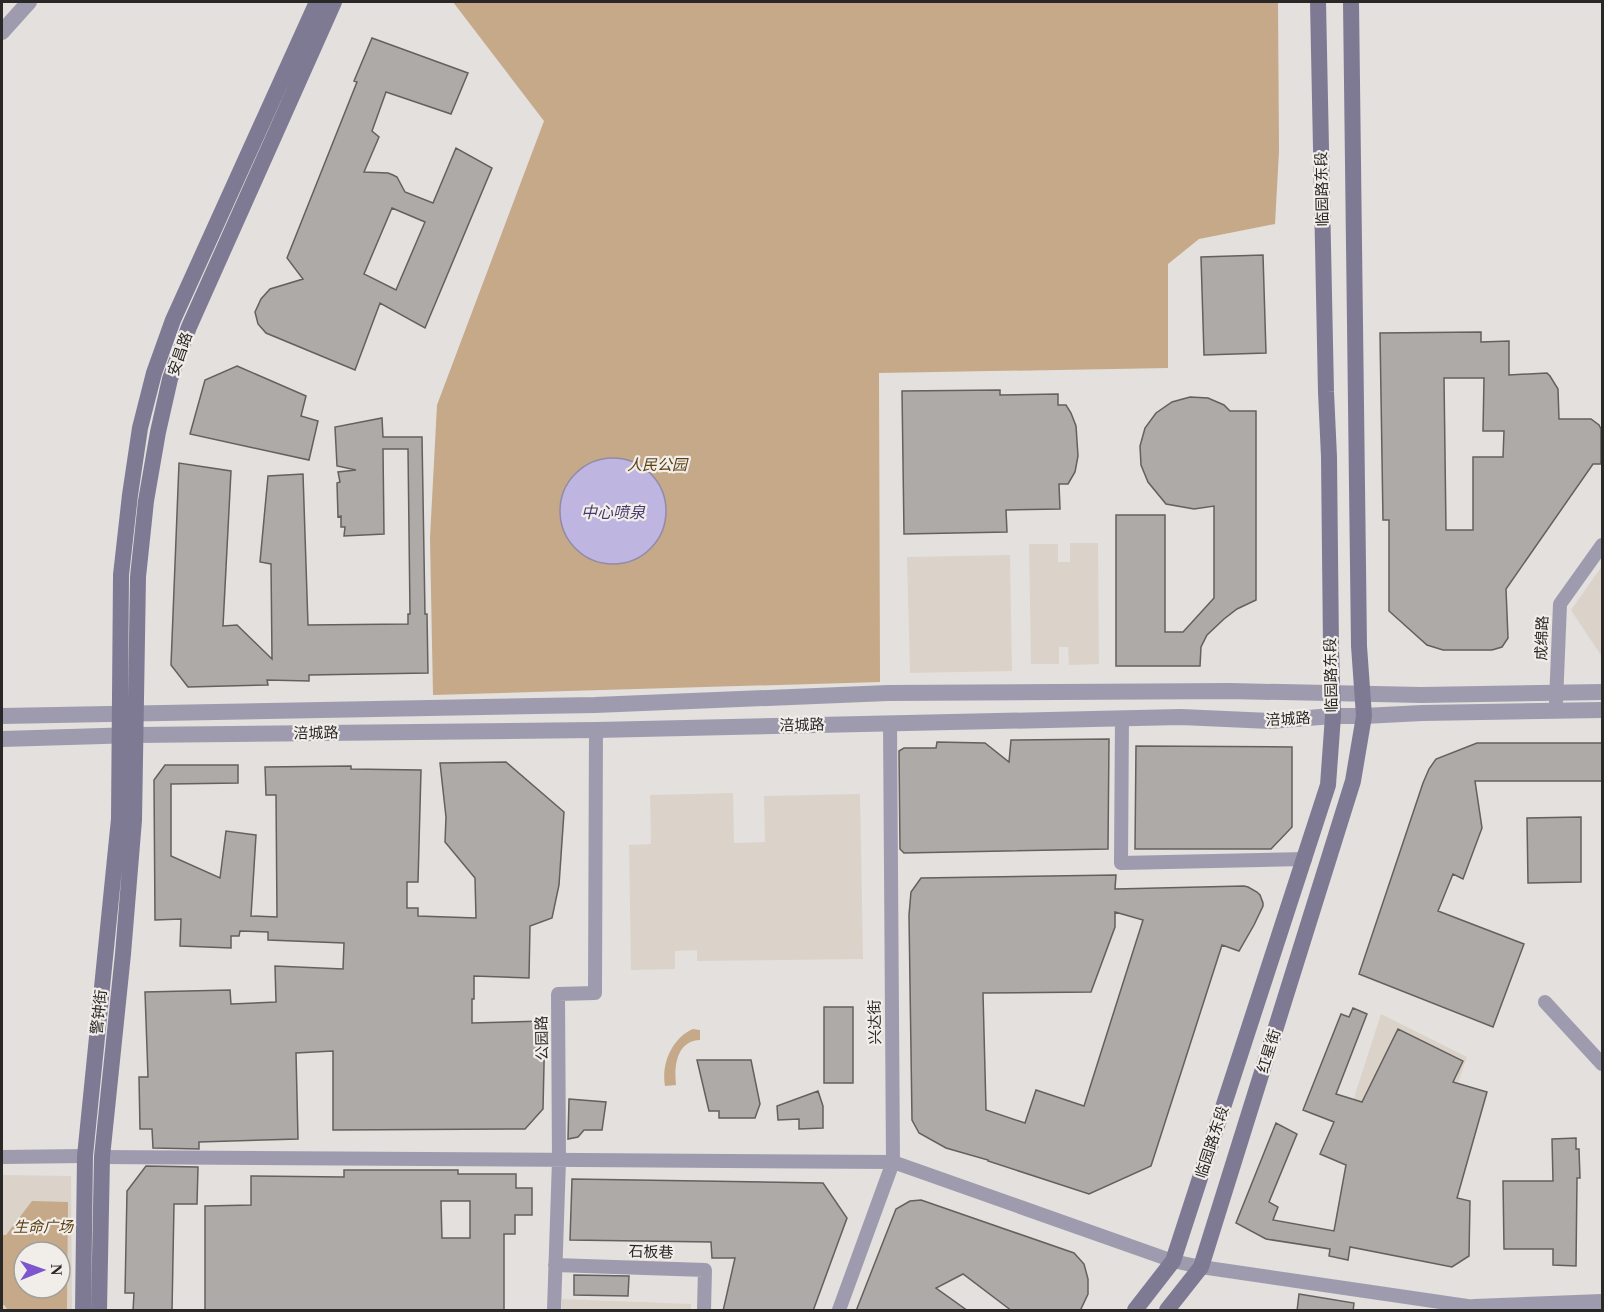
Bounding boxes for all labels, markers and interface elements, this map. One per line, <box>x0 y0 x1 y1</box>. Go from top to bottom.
street label: 临园路东段 <box>1312 151 1331 227</box>
street label: 安昌路 <box>165 330 195 378</box>
park label: 人民公园 <box>627 457 689 473</box>
water label: 中心喷泉 <box>581 504 646 521</box>
street label: 成绵路 <box>1533 615 1551 661</box>
street label: 临园路东段 <box>1321 637 1340 713</box>
street label: 涪城路 <box>1265 710 1311 728</box>
street label: 涪城路 <box>779 717 825 733</box>
street label: 涪城路 <box>293 725 339 741</box>
street label: 警钟街 <box>89 989 109 1035</box>
street label: 兴达街 <box>867 999 883 1045</box>
street label: 公园路 <box>534 1015 550 1061</box>
street label: 红星街 <box>1255 1027 1283 1075</box>
street label: 临园路东段 <box>1192 1104 1231 1180</box>
park label: 生命广场 <box>13 1219 75 1235</box>
north arrow <box>12 1240 72 1300</box>
street label: 石板巷 <box>628 1243 674 1261</box>
text: N <box>48 1264 65 1276</box>

